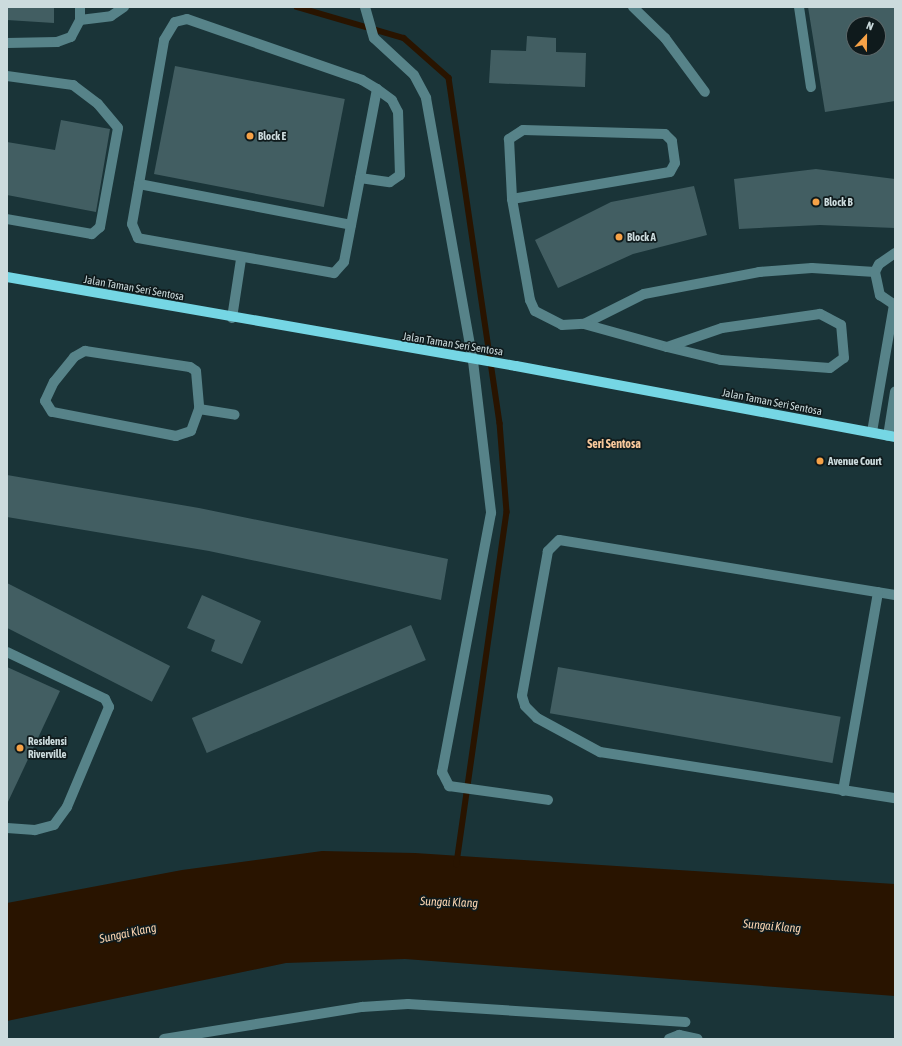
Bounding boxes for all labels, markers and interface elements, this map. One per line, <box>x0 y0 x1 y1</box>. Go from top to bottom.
north arrow <box>846 16 886 56</box>
text: N <box>865 19 875 33</box>
place label: Block E <box>258 129 286 143</box>
marker: Block E <box>245 131 255 141</box>
place label: Block B <box>824 195 853 209</box>
marker: Block B <box>811 197 821 207</box>
place label: Block A <box>627 230 656 244</box>
marker: Block A <box>614 232 624 242</box>
street label: Jalan Taman Seri Sentosa <box>83 273 185 303</box>
street label: Jalan Taman Seri Sentosa <box>402 330 504 358</box>
street label: Jalan Taman Seri Sentosa <box>721 386 823 418</box>
district label: Seri Sentosa <box>587 438 641 452</box>
place label: Avenue Court <box>828 454 882 468</box>
marker: Avenue Court <box>815 456 825 466</box>
place label: Residensi Riverville <box>28 735 67 761</box>
marker: Residensi Riverville <box>15 743 25 753</box>
water label: Sungai Klang <box>420 895 478 911</box>
water label: Sungai Klang <box>742 917 802 937</box>
water label: Sungai Klang <box>98 921 158 947</box>

